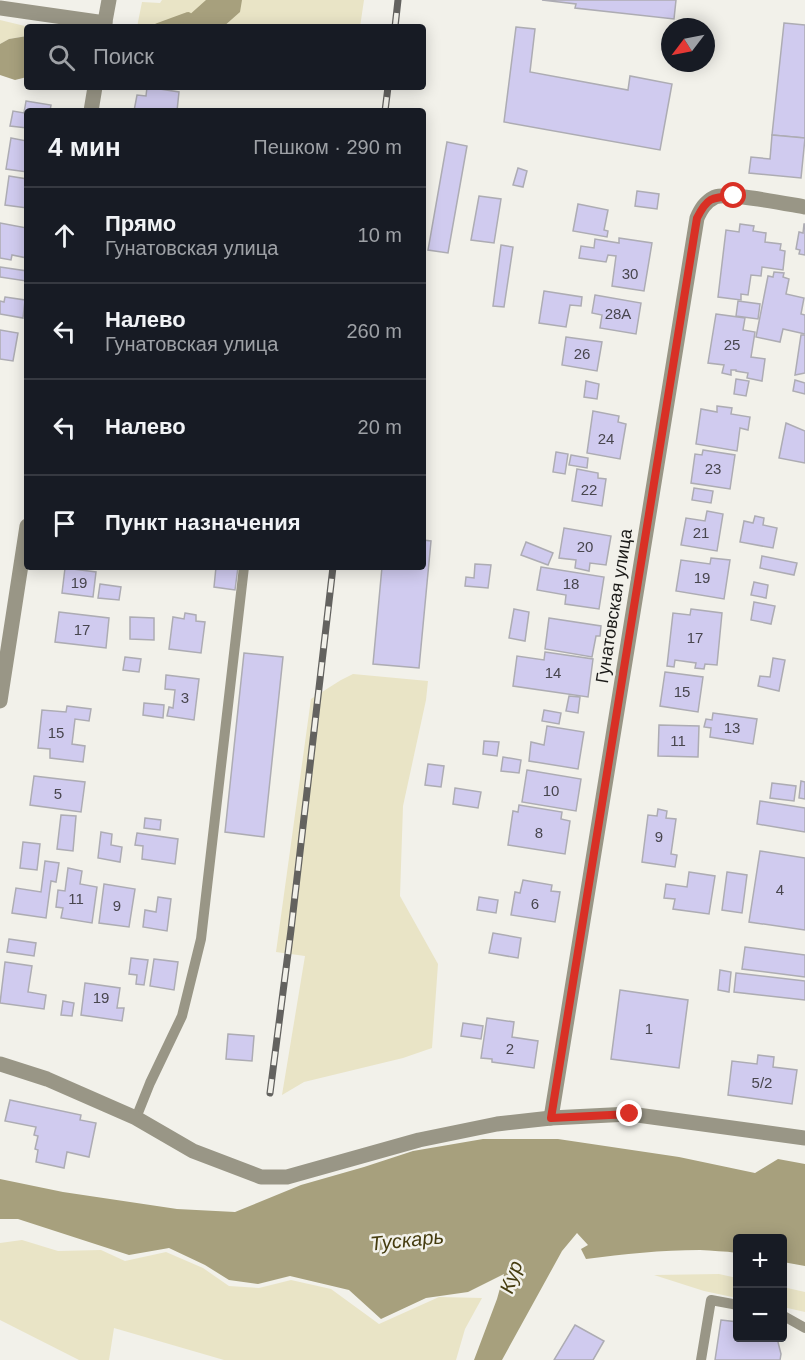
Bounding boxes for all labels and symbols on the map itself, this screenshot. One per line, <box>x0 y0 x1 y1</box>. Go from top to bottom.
north arrow <box>661 18 715 72</box>
route start <box>720 182 746 208</box>
house number: 30 <box>622 265 638 282</box>
house number: 28А <box>605 305 631 322</box>
house number: 25 <box>724 336 740 353</box>
house number: 26 <box>574 345 590 362</box>
house number: 24 <box>598 430 614 447</box>
house number: 23 <box>705 460 721 477</box>
house number: 22 <box>581 481 597 498</box>
house number: 21 <box>693 524 709 541</box>
street label: Гунатовская улица <box>592 526 636 685</box>
house number: 20 <box>577 538 593 555</box>
house number: 19 <box>694 569 710 586</box>
house number: 19 <box>71 574 87 591</box>
house number: 18 <box>563 575 579 592</box>
house number: 17 <box>74 621 90 638</box>
house number: 17 <box>687 629 703 646</box>
house number: 14 <box>545 664 561 681</box>
house number: 15 <box>674 683 690 700</box>
house number: 3 <box>181 689 189 706</box>
house number: 13 <box>724 719 740 736</box>
house number: 15 <box>48 724 64 741</box>
house number: 11 <box>670 732 686 749</box>
house number: 10 <box>543 782 559 799</box>
house number: 5 <box>54 785 62 802</box>
house number: 8 <box>535 824 543 841</box>
house number: 9 <box>655 828 663 845</box>
house number: 4 <box>776 881 784 898</box>
house number: 11 <box>68 890 84 907</box>
house number: 6 <box>531 895 539 912</box>
house number: 9 <box>113 897 121 914</box>
house number: 19 <box>93 989 109 1006</box>
house number: 1 <box>645 1020 653 1037</box>
house number: 2 <box>506 1040 514 1057</box>
house number: 5/2 <box>752 1074 772 1091</box>
route end <box>616 1100 642 1126</box>
water label: Тускарь <box>369 1225 445 1255</box>
water label: Кур <box>495 1258 527 1296</box>

